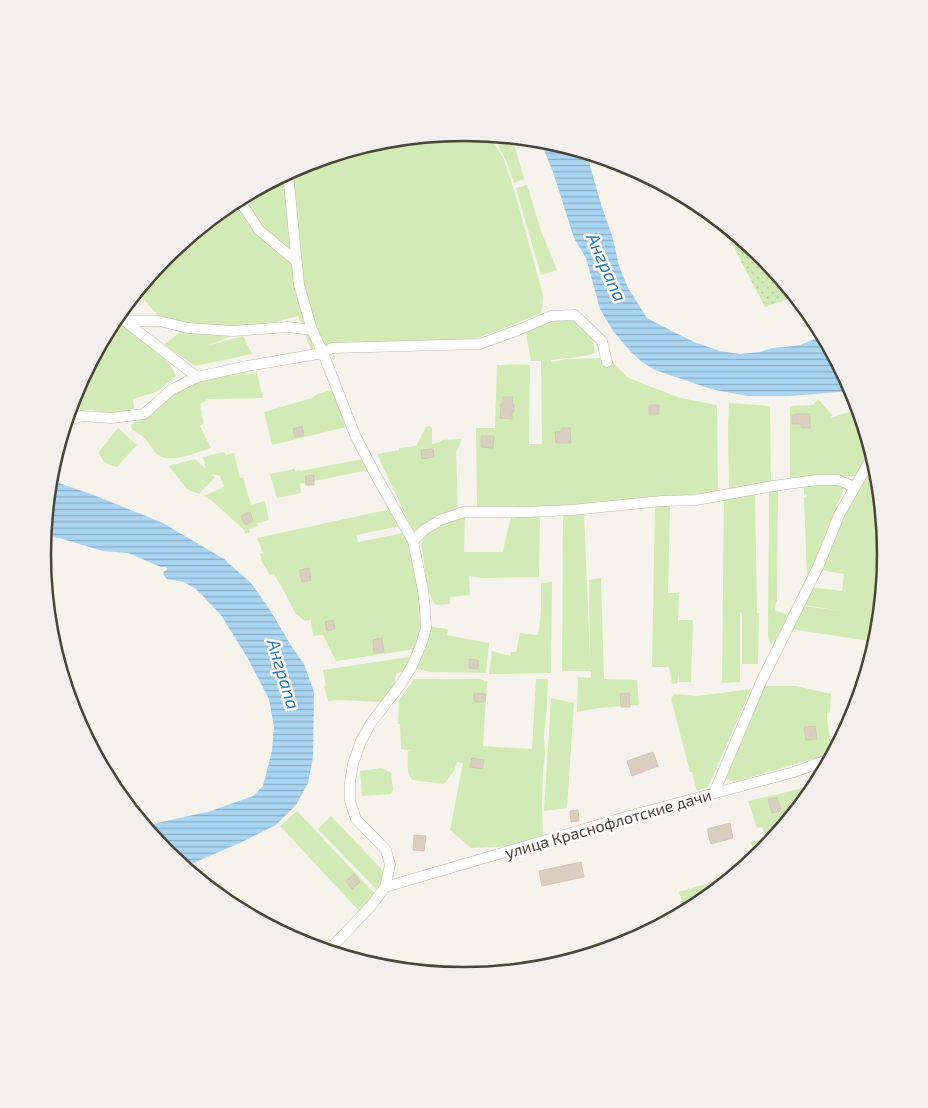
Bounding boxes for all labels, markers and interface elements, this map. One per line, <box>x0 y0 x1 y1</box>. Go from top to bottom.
water label: Анграпа <box>582 228 632 305</box>
water label: Анграпа <box>263 635 305 712</box>
street label: улица Краснофлотские дачи <box>503 784 714 863</box>

